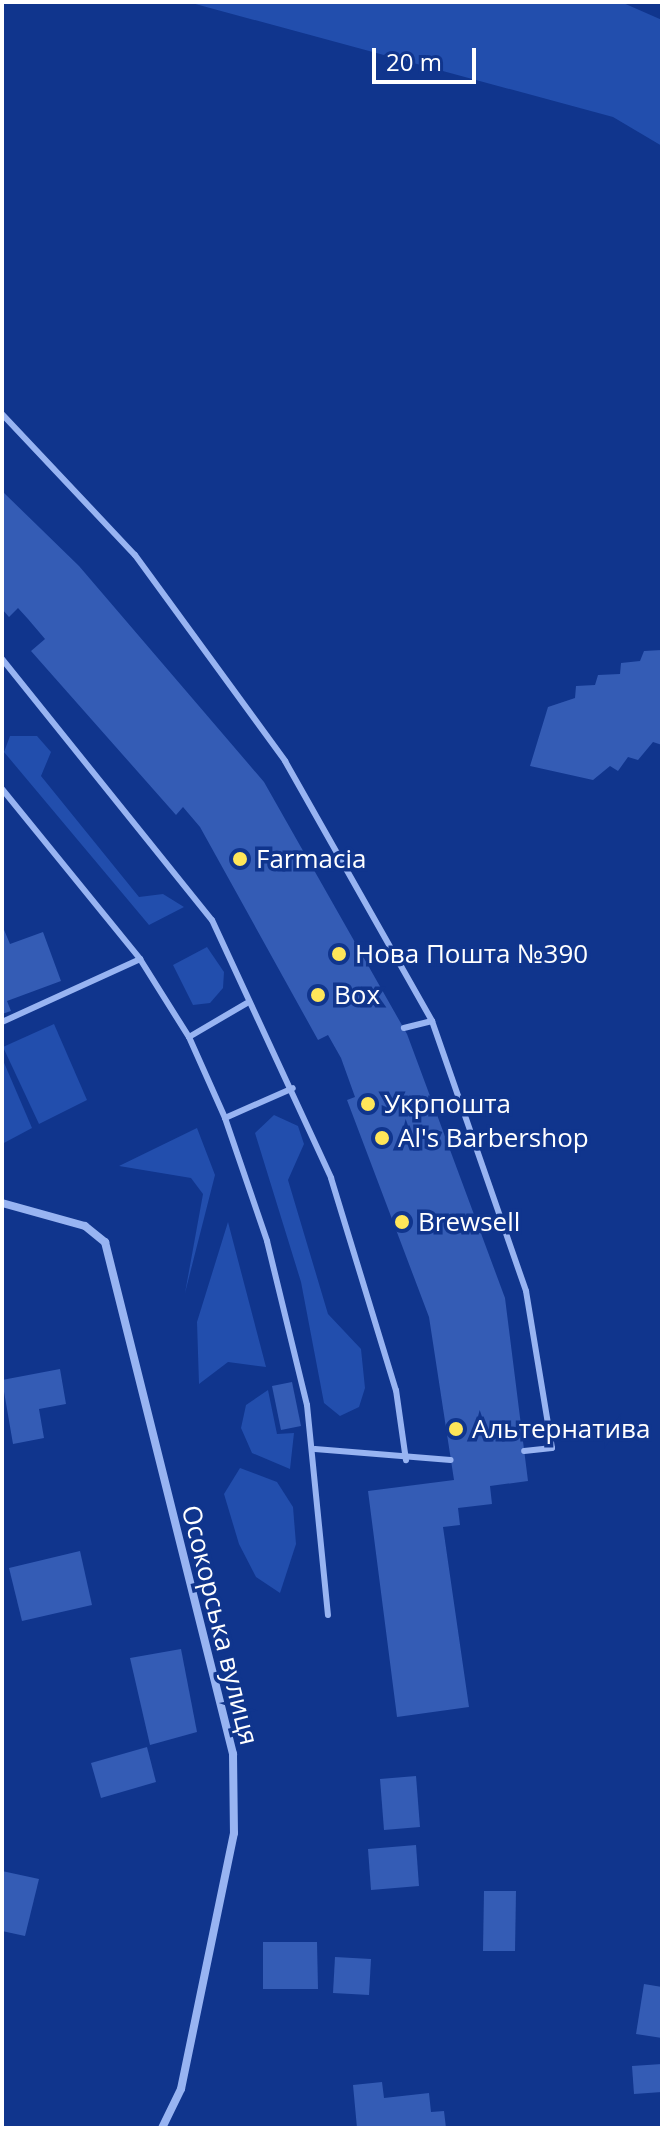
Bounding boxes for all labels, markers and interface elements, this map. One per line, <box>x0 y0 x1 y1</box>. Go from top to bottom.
scale bar <box>376 32 480 82</box>
text: 20 m <box>386 45 442 78</box>
place label: Farmacia <box>256 843 366 875</box>
marker: Farmacia <box>231 850 249 868</box>
place label: Нова Пошта №390 <box>355 938 588 970</box>
marker: Нова Пошта №390 <box>330 945 348 963</box>
place label: Box <box>334 979 380 1011</box>
marker: Box <box>309 986 327 1004</box>
place label: Укрпошта <box>384 1088 511 1120</box>
marker: Укрпошта <box>359 1095 377 1113</box>
place label: Al's Barbershop <box>398 1122 589 1154</box>
marker: Al's Barbershop <box>373 1129 391 1147</box>
place label: Brewsell <box>418 1206 520 1238</box>
marker: Brewsell <box>393 1213 411 1231</box>
place label: Альтернатива <box>472 1413 650 1445</box>
marker: Альтернатива <box>447 1420 465 1438</box>
street label: Осокорська вулиця <box>175 1502 265 1748</box>

